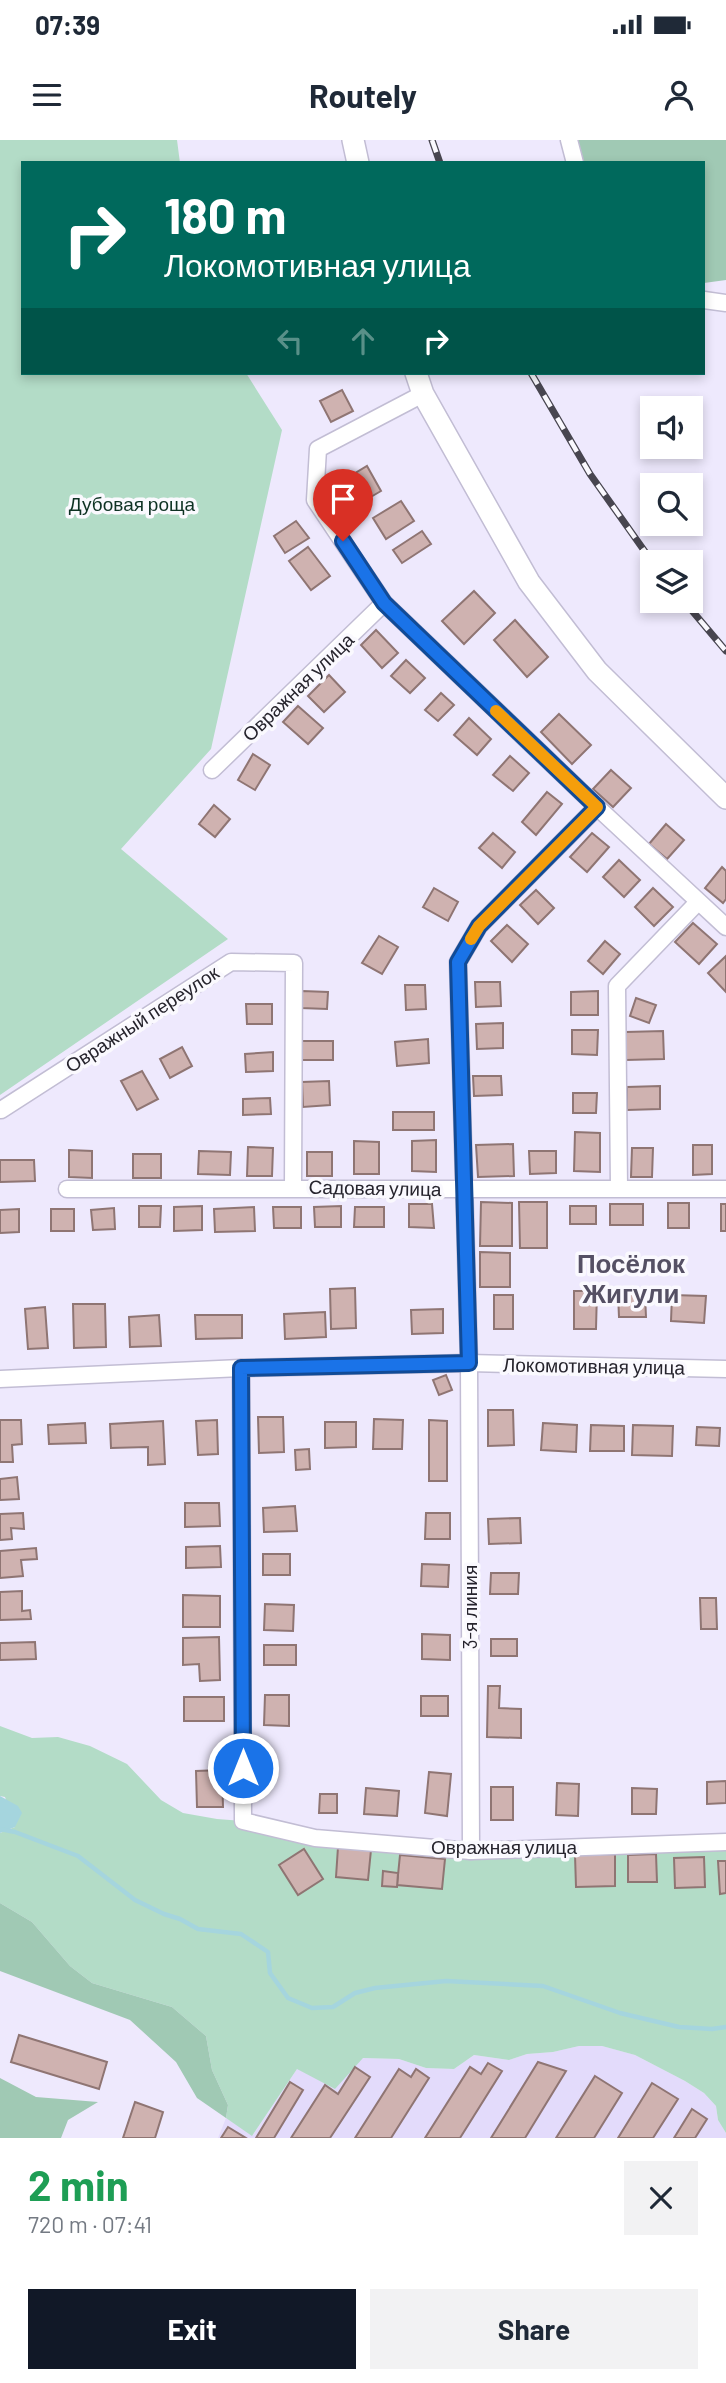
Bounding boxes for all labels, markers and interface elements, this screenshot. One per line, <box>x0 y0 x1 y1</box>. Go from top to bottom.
text: 07:39 <box>35 9 100 40</box>
icon: menu <box>28 76 66 114</box>
text: Routely <box>309 76 417 114</box>
icon: person <box>660 76 698 114</box>
text: 180 m <box>164 185 287 244</box>
icon: right <box>49 189 140 280</box>
text: Локомотивная улица <box>164 245 471 283</box>
icon: left <box>271 322 309 360</box>
icon: ahead <box>344 322 382 360</box>
icon: right <box>417 322 455 360</box>
map controls <box>640 396 703 613</box>
button: sound <box>640 396 703 459</box>
pin <box>313 469 373 541</box>
button: search <box>640 473 703 536</box>
icon: arrive <box>324 480 362 518</box>
park label: Дубовая роща <box>69 492 196 515</box>
button: layers <box>640 550 703 613</box>
street label: Овражная улица <box>237 627 358 746</box>
street label: Овражный переулок <box>61 960 223 1077</box>
street label: Садовая улица <box>308 1175 442 1200</box>
district label: Посёлок Жигули <box>577 1247 686 1308</box>
street label: Локомотивная улица <box>503 1352 686 1379</box>
street label: 3-я линия <box>458 1565 481 1649</box>
position arrow <box>206 1731 280 1805</box>
street label: Овражная улица <box>431 1835 577 1858</box>
text: 2 min <box>28 2159 129 2209</box>
button: close <box>624 2161 698 2235</box>
text: 720 m · 07:41 <box>28 2210 152 2238</box>
button: Exit <box>28 2289 356 2369</box>
button: Share <box>370 2289 698 2369</box>

